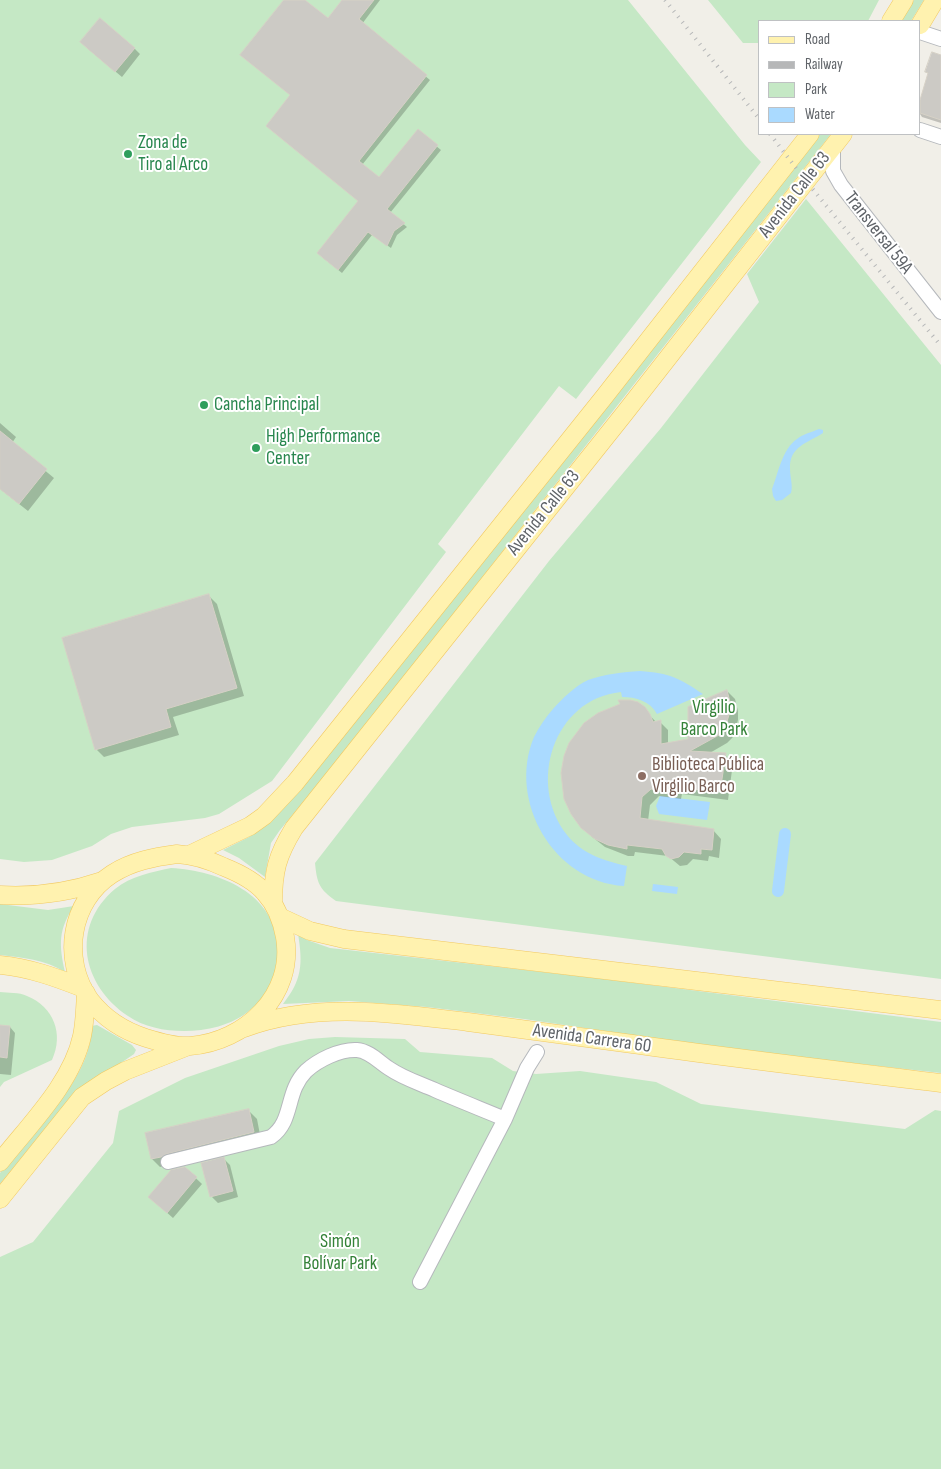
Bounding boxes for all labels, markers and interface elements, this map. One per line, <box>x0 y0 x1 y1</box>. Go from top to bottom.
legend <box>758 20 921 135</box>
text: Road <box>805 30 830 49</box>
text: Railway <box>805 55 843 74</box>
text: Park <box>805 80 827 99</box>
text: Water <box>805 105 835 124</box>
place label: Zona de Tiro al Arco <box>138 132 208 176</box>
street label: Avenida Calle 63 <box>754 147 836 243</box>
marker: Zona de Tiro al Arco <box>122 148 134 160</box>
street label: Transversal 59A <box>839 187 917 279</box>
place label: Cancha Principal <box>214 394 319 416</box>
marker: Cancha Principal <box>198 399 210 411</box>
place label: High Performance Center <box>266 426 380 470</box>
marker: High Performance Center <box>250 442 262 454</box>
street label: Avenida Calle 63 <box>503 466 585 560</box>
park label: Virgilio Barco Park <box>680 697 748 741</box>
place label: Biblioteca Pública Virgilio Barco <box>652 754 764 798</box>
marker: Biblioteca Pública Virgilio Barco <box>636 770 648 782</box>
street label: Avenida Carrera 60 <box>531 1019 653 1059</box>
park label: Simón Bolívar Park <box>303 1231 377 1275</box>

